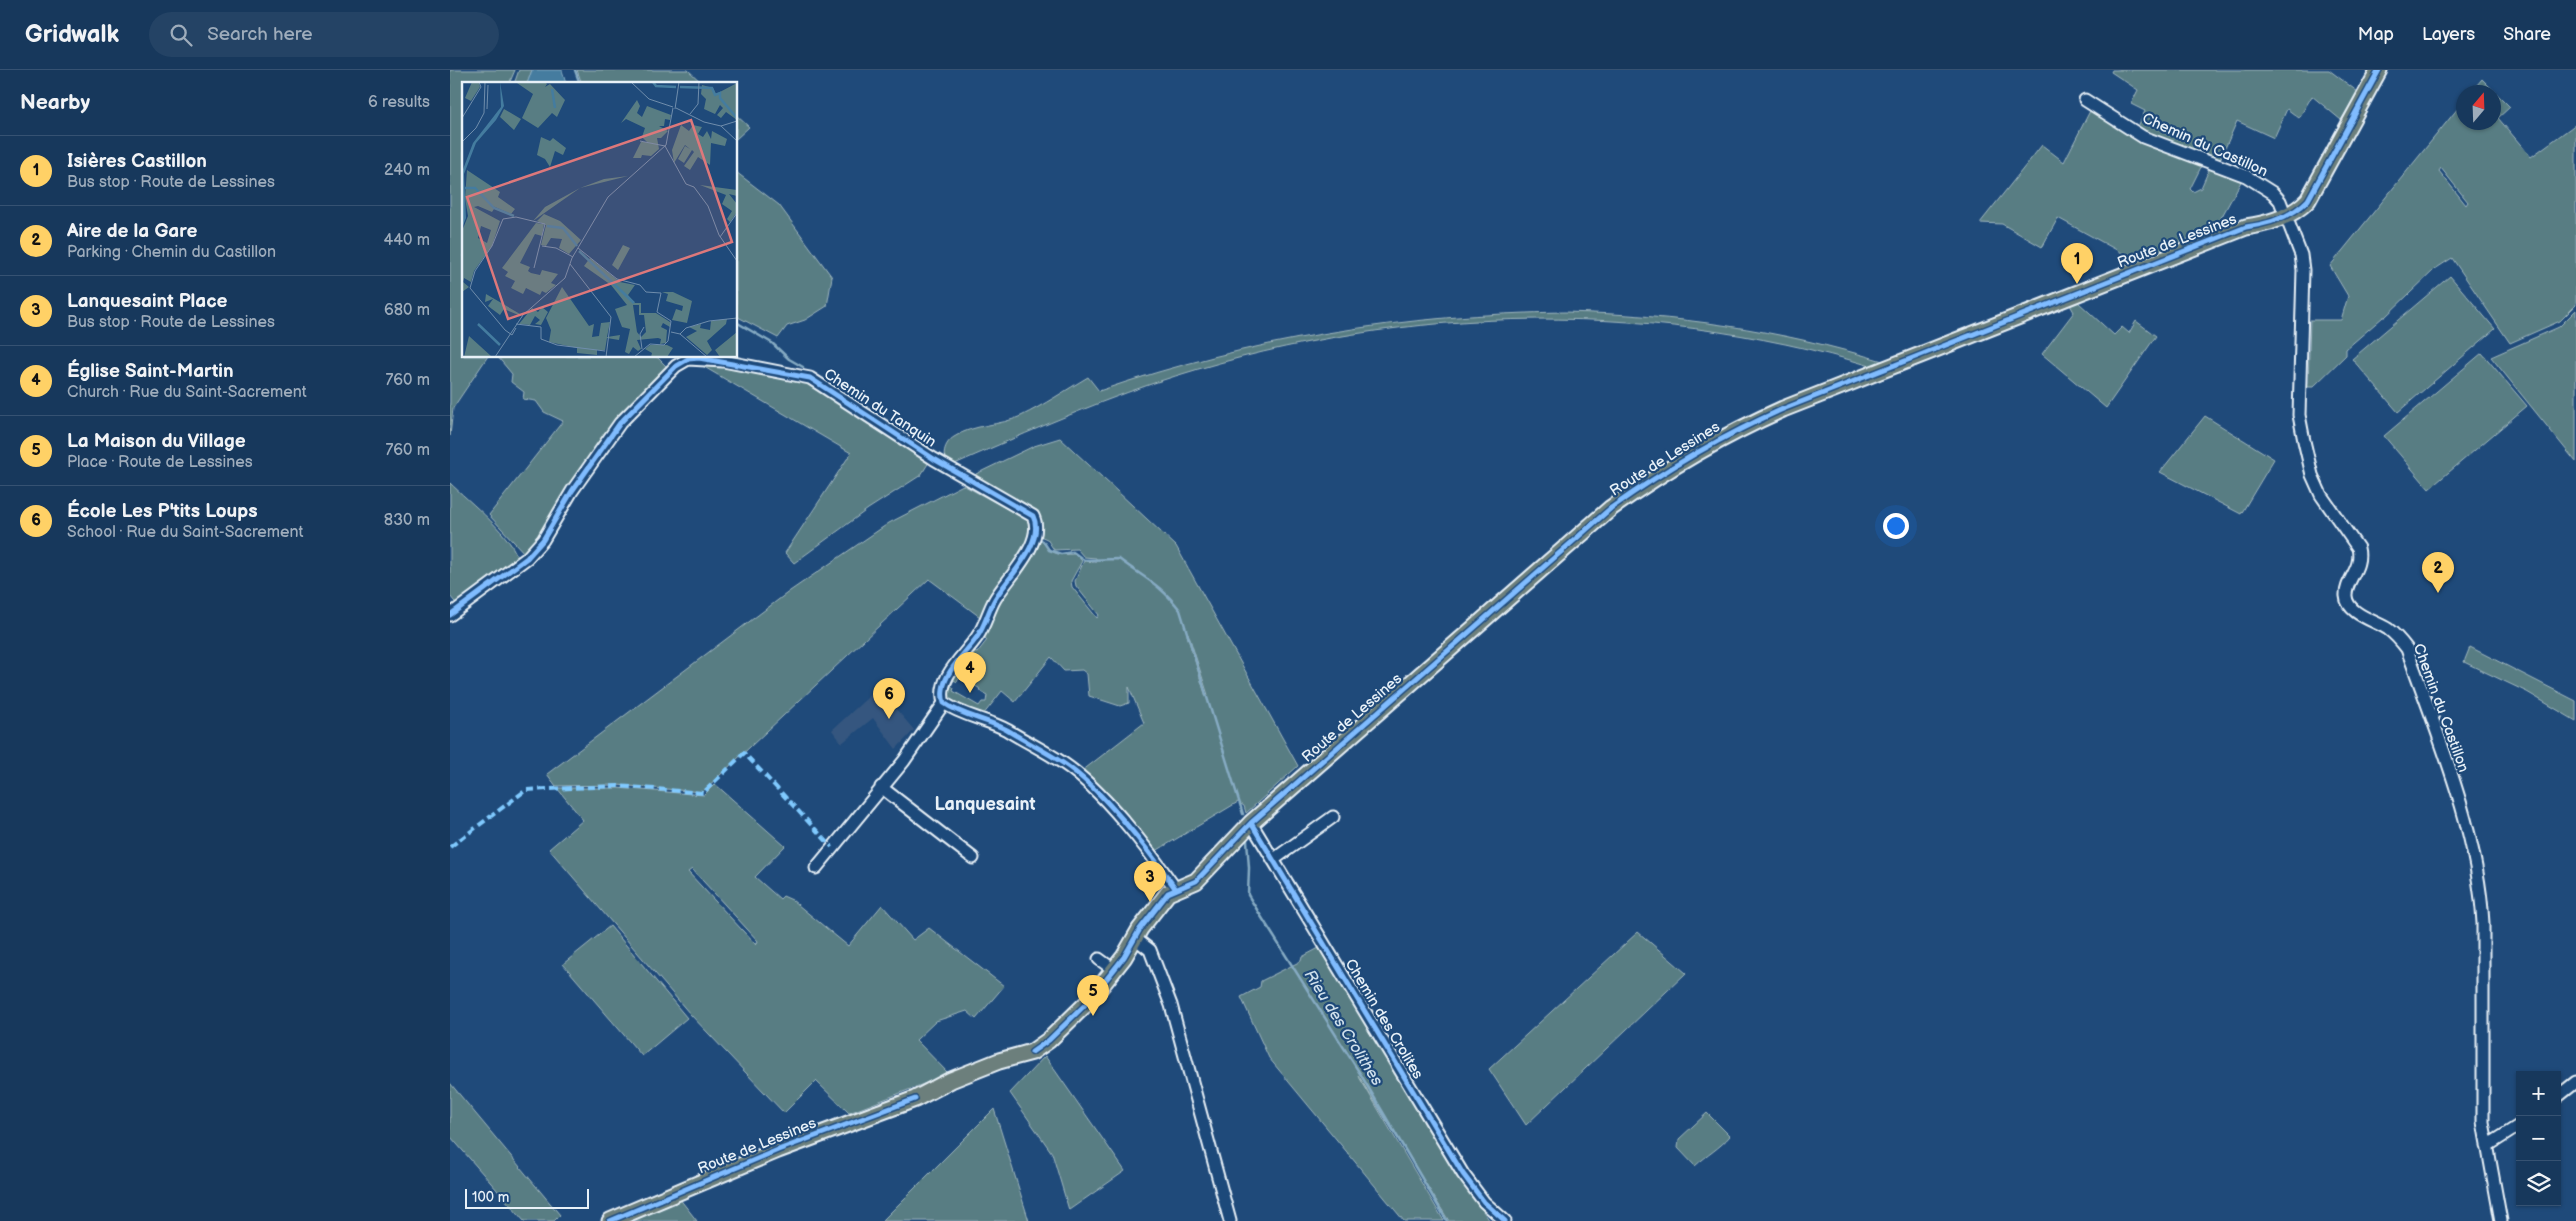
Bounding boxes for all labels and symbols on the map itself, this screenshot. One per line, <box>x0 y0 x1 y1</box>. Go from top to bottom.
inset map <box>462 82 738 358</box>
north arrow <box>2456 85 2501 130</box>
street label: Chemin du Castillon <box>2139 109 2271 181</box>
street label: Route de Lessines <box>2115 209 2240 272</box>
pin: 1 <box>2061 243 2093 284</box>
street label: Chemin du Tanquin <box>820 365 940 451</box>
street label: Route de Lessines <box>1606 417 1724 501</box>
your location <box>1883 513 1909 539</box>
pin: 2 <box>2422 552 2454 593</box>
street label: Chemin du Castillon <box>2409 641 2473 775</box>
pin: 4 <box>954 652 986 693</box>
street label: Route de Lessines <box>1298 669 1406 767</box>
pin: 6 <box>873 678 905 719</box>
district label: Lanquesaint <box>935 794 1035 815</box>
pin: 3 <box>1134 861 1166 902</box>
street label: Chemin des Crolites <box>1341 955 1428 1083</box>
water label: Rieu des Crolithes <box>1300 967 1386 1089</box>
pin: 5 <box>1077 975 1109 1016</box>
street label: Route de Lessines <box>695 1113 820 1178</box>
scale bar <box>465 1186 589 1209</box>

